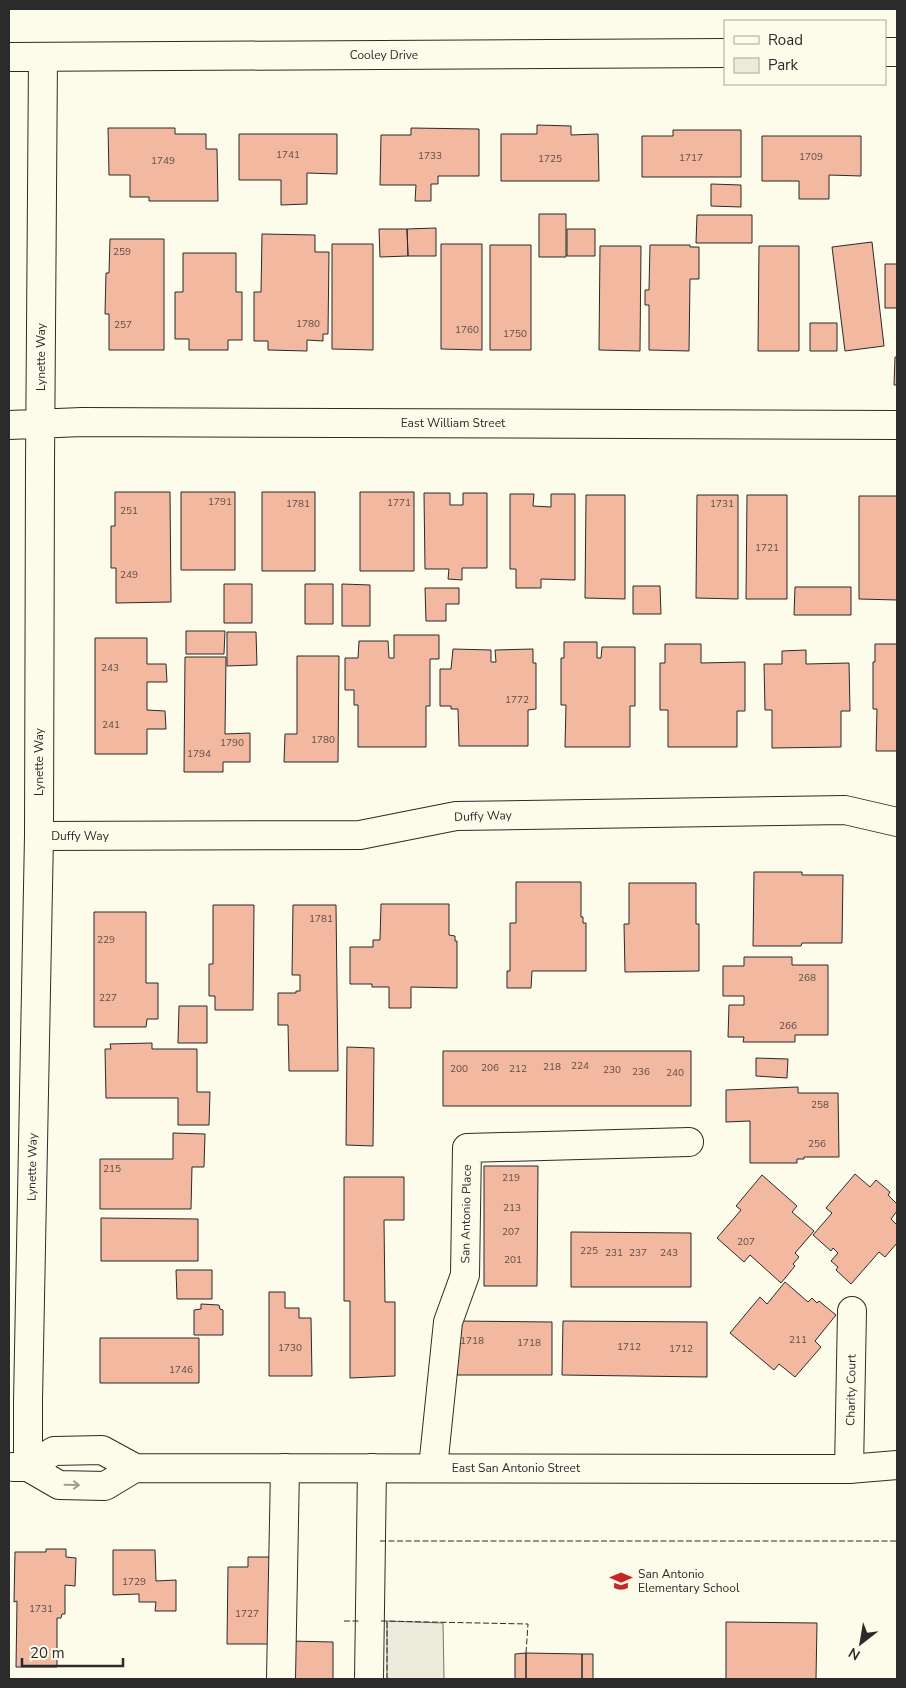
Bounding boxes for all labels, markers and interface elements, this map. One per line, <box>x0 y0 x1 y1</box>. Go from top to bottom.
legend <box>724 20 886 85</box>
text: Road <box>768 30 803 50</box>
street label: Cooley Drive <box>350 47 418 63</box>
text: Park <box>768 55 798 75</box>
house number: 1741 <box>276 148 300 162</box>
house number: 1733 <box>418 149 442 163</box>
house number: 1709 <box>799 150 823 164</box>
house number: 1717 <box>679 151 703 165</box>
house number: 1725 <box>538 152 562 166</box>
house number: 1749 <box>151 154 175 168</box>
house number: 259 <box>113 245 131 259</box>
house number: 1780 <box>296 317 320 331</box>
house number: 257 <box>114 318 132 332</box>
street label: Lynette Way <box>33 322 49 391</box>
house number: 1760 <box>455 323 479 337</box>
house number: 1750 <box>503 327 527 341</box>
street label: East William Street <box>401 415 506 431</box>
house number: 1791 <box>208 495 232 509</box>
house number: 1771 <box>387 496 411 510</box>
house number: 1781 <box>286 497 310 511</box>
house number: 1731 <box>710 497 734 511</box>
house number: 251 <box>120 504 138 518</box>
house number: 1721 <box>755 541 779 555</box>
house number: 249 <box>120 568 138 582</box>
house number: 243 <box>101 661 119 675</box>
house number: 1772 <box>505 693 529 707</box>
house number: 241 <box>102 718 120 732</box>
street label: Lynette Way <box>31 727 47 796</box>
house number: 1780 <box>311 733 335 747</box>
house number: 1790 <box>220 736 244 750</box>
house number: 1794 <box>187 747 211 761</box>
street label: Duffy Way <box>454 807 513 825</box>
street label: Duffy Way <box>51 828 110 844</box>
house number: 1781 <box>309 912 333 926</box>
house number: 229 <box>97 933 115 947</box>
house number: 268 <box>798 971 816 985</box>
house number: 227 <box>99 991 117 1005</box>
house number: 266 <box>779 1019 797 1033</box>
house number: 224 <box>571 1059 589 1073</box>
house number: 218 <box>543 1060 561 1074</box>
house number: 206 <box>481 1061 499 1075</box>
house number: 200 <box>450 1062 468 1076</box>
house number: 212 <box>509 1062 527 1076</box>
house number: 230 <box>603 1063 621 1077</box>
house number: 236 <box>632 1065 650 1079</box>
house number: 240 <box>666 1066 684 1080</box>
house number: 258 <box>811 1098 829 1112</box>
street label: Lynette Way <box>23 1132 41 1201</box>
house number: 256 <box>808 1137 826 1151</box>
house number: 215 <box>103 1162 121 1176</box>
street label: San Antonio Place <box>457 1165 475 1263</box>
house number: 219 <box>502 1171 520 1185</box>
house number: 213 <box>503 1201 521 1215</box>
house number: 207 <box>502 1225 520 1239</box>
house number: 207 <box>737 1235 755 1249</box>
house number: 225 <box>580 1244 598 1258</box>
house number: 231 <box>605 1246 623 1260</box>
house number: 237 <box>629 1246 647 1260</box>
house number: 243 <box>660 1246 678 1260</box>
house number: 201 <box>504 1253 522 1267</box>
house number: 211 <box>789 1333 807 1347</box>
house number: 1718 <box>460 1334 484 1348</box>
house number: 1718 <box>517 1336 541 1350</box>
house number: 1712 <box>617 1340 641 1354</box>
house number: 1730 <box>278 1341 302 1355</box>
house number: 1712 <box>669 1342 693 1356</box>
street label: Charity Court <box>842 1353 860 1426</box>
house number: 1746 <box>169 1363 193 1377</box>
street label: East San Antonio Street <box>452 1460 581 1476</box>
one-way arrow <box>64 1480 80 1490</box>
place label: San Antonio Elementary School <box>638 1566 740 1596</box>
school or university icon: San Antonio Elementary School <box>608 1568 634 1594</box>
house number: 1729 <box>122 1575 146 1589</box>
house number: 1731 <box>29 1602 53 1616</box>
house number: 1727 <box>235 1607 259 1621</box>
north arrow <box>836 1618 886 1668</box>
scale bar <box>22 1636 124 1668</box>
text: 20 m <box>30 1643 65 1663</box>
text: N <box>845 1643 864 1665</box>

